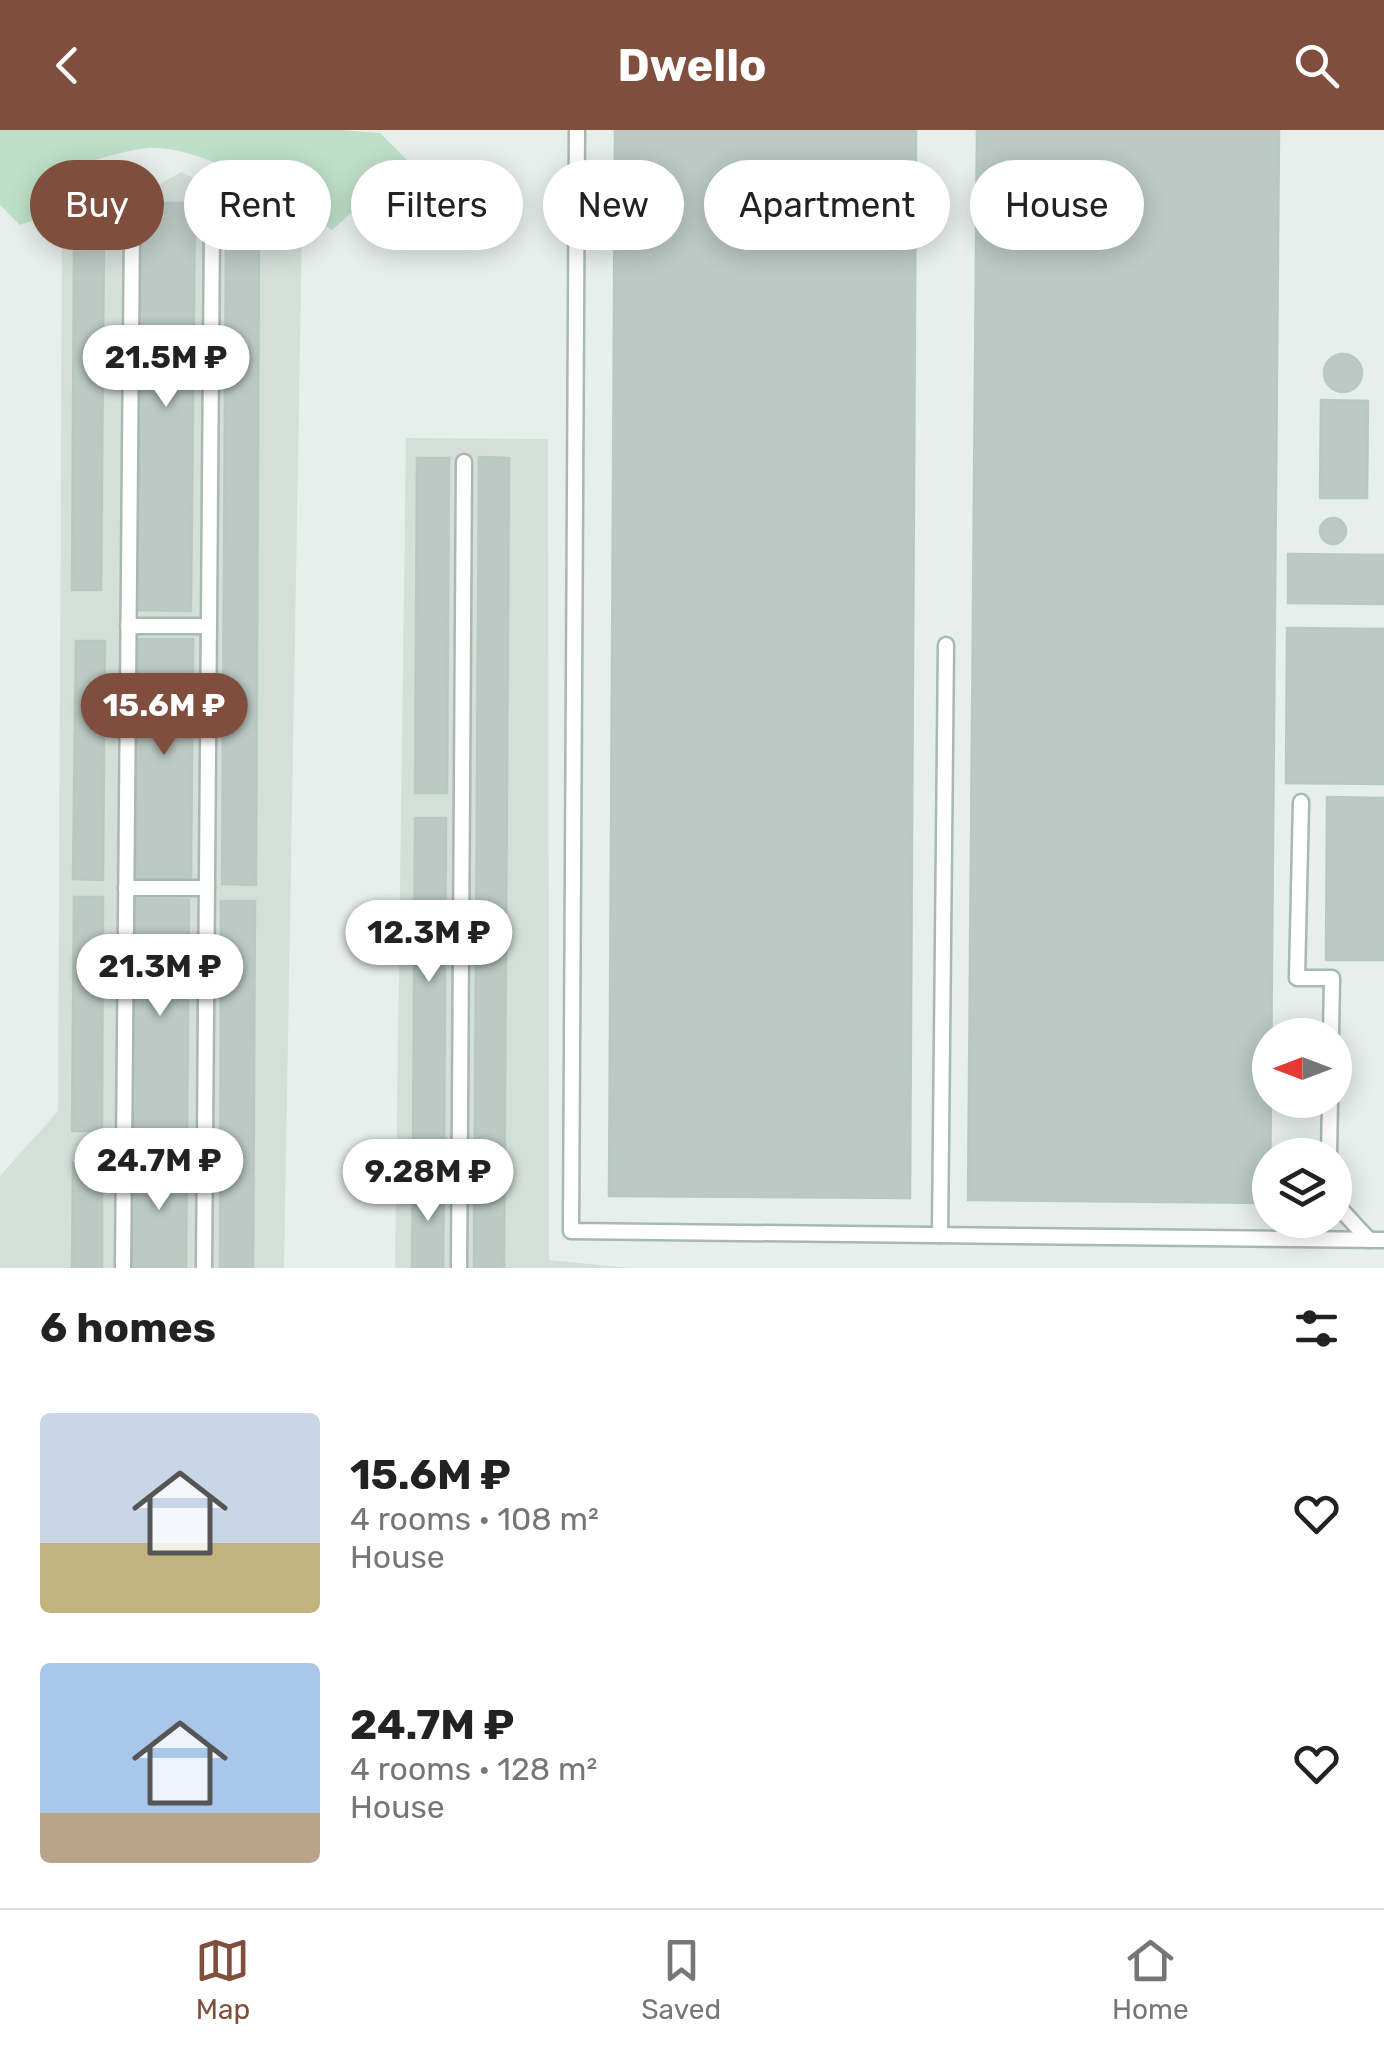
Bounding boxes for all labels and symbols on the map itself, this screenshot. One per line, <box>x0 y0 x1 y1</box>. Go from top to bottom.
pin: 21.5M ₽ <box>74 325 258 410</box>
pin: 15.6M ₽ <box>72 673 256 758</box>
pin: 12.3M ₽ <box>337 900 521 985</box>
pin: 21.3M ₽ <box>68 934 252 1019</box>
north arrow <box>1252 1018 1352 1118</box>
pin: 24.7M ₽ <box>67 1128 251 1213</box>
pin: 9.28M ₽ <box>336 1139 520 1224</box>

